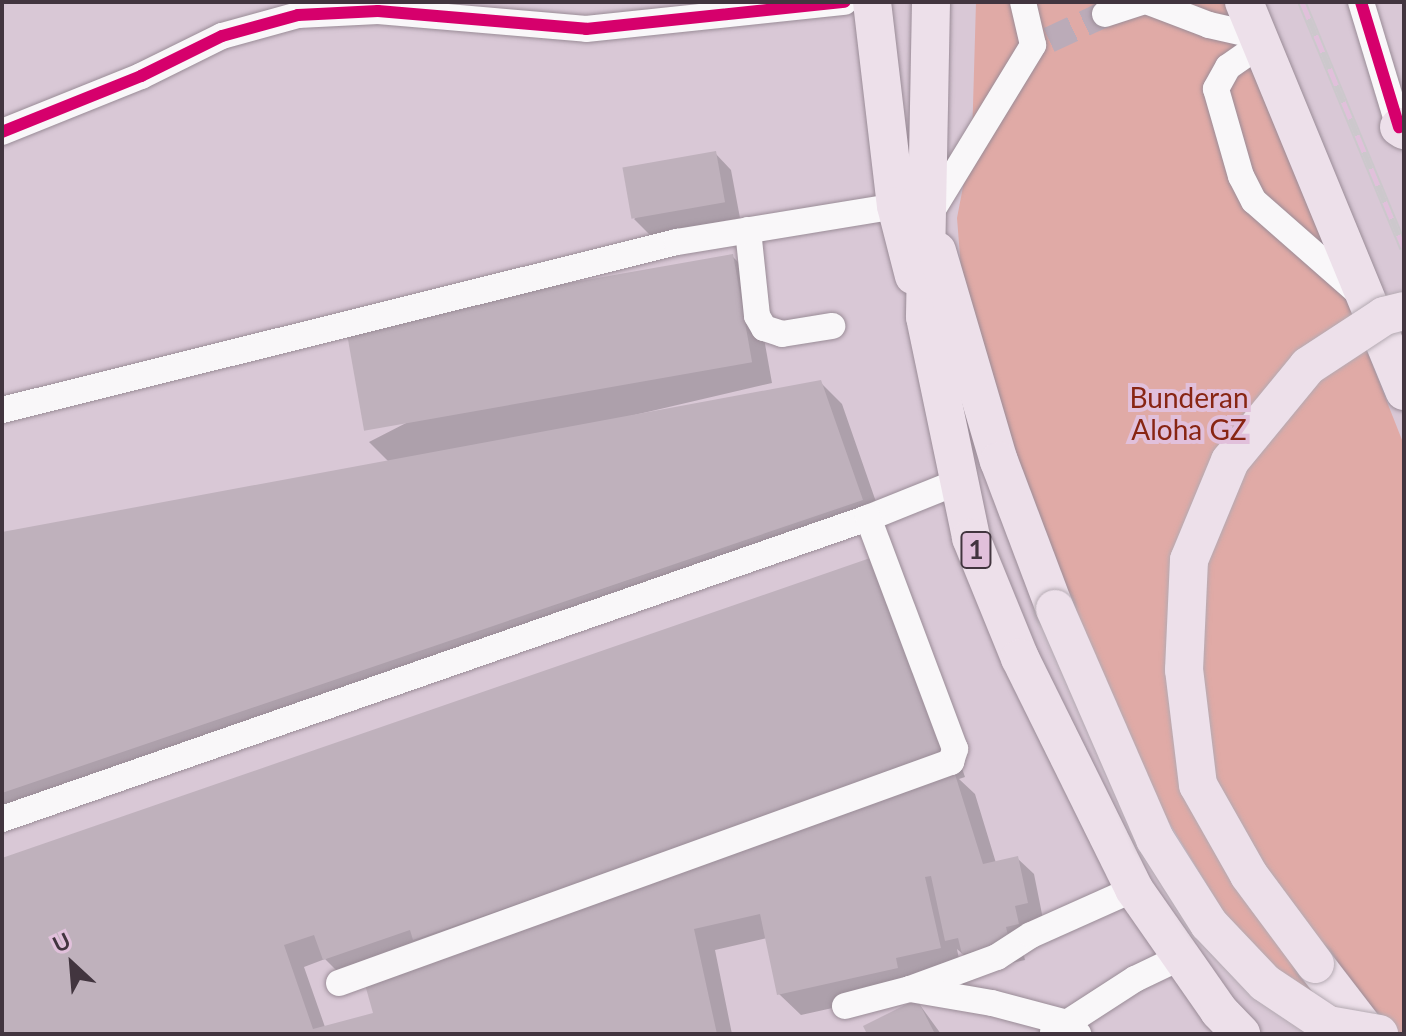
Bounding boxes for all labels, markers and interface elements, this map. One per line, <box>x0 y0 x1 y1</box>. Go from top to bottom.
park label: Bunderan Aloha GZ <box>1129 380 1249 446</box>
road number: 1 <box>960 528 992 572</box>
north arrow <box>32 924 112 1004</box>
text: U <box>48 926 75 958</box>

